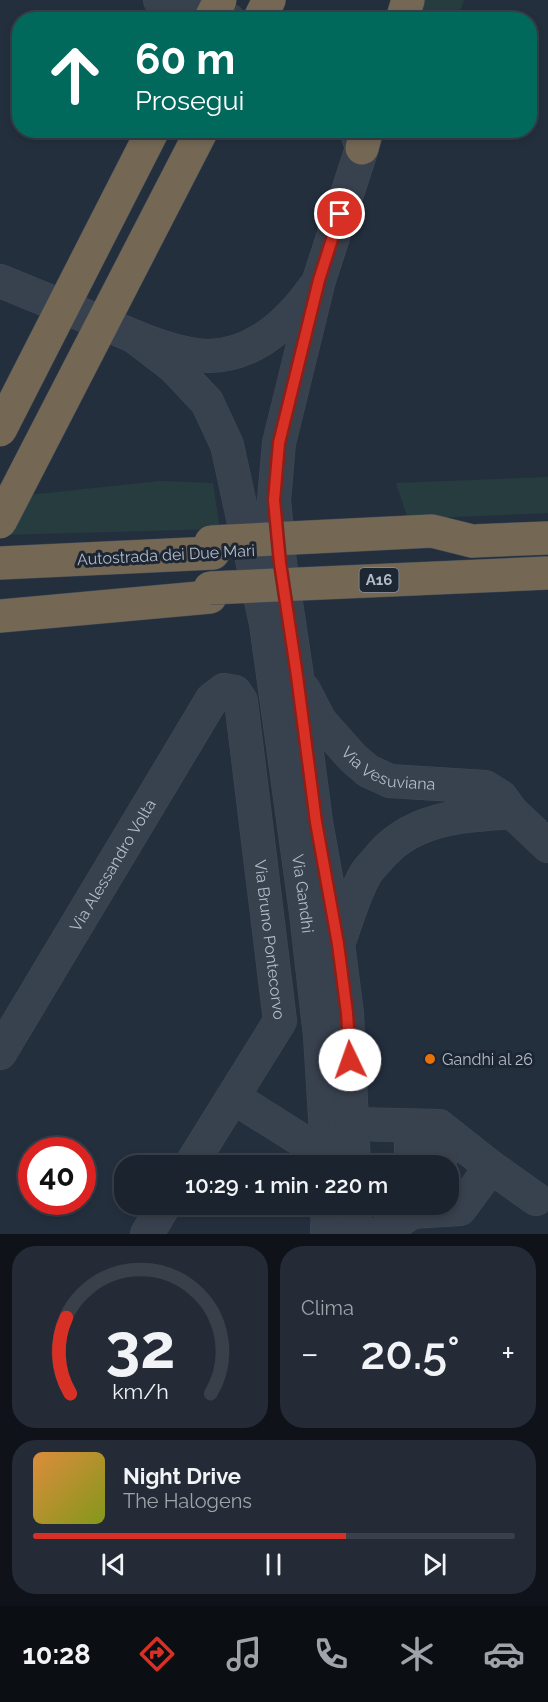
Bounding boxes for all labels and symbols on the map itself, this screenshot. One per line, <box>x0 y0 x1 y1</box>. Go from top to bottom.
pin <box>314 188 365 239</box>
street label: Autostrada dei Due Mari <box>77 541 255 569</box>
road number: A16 <box>360 568 398 592</box>
street label: Via Vesuviana <box>338 742 436 793</box>
street label: Via Alessandro Volta <box>66 795 159 935</box>
street label: Via Gandhi <box>288 853 318 934</box>
street label: Via Bruno Pontecorvo <box>251 859 289 1021</box>
position arrow <box>318 1028 382 1092</box>
place label: Gandhi al 26 <box>442 1050 533 1069</box>
marker: Gandhi al 26 <box>423 1052 437 1066</box>
speed limit sign: 40 <box>18 1137 96 1215</box>

